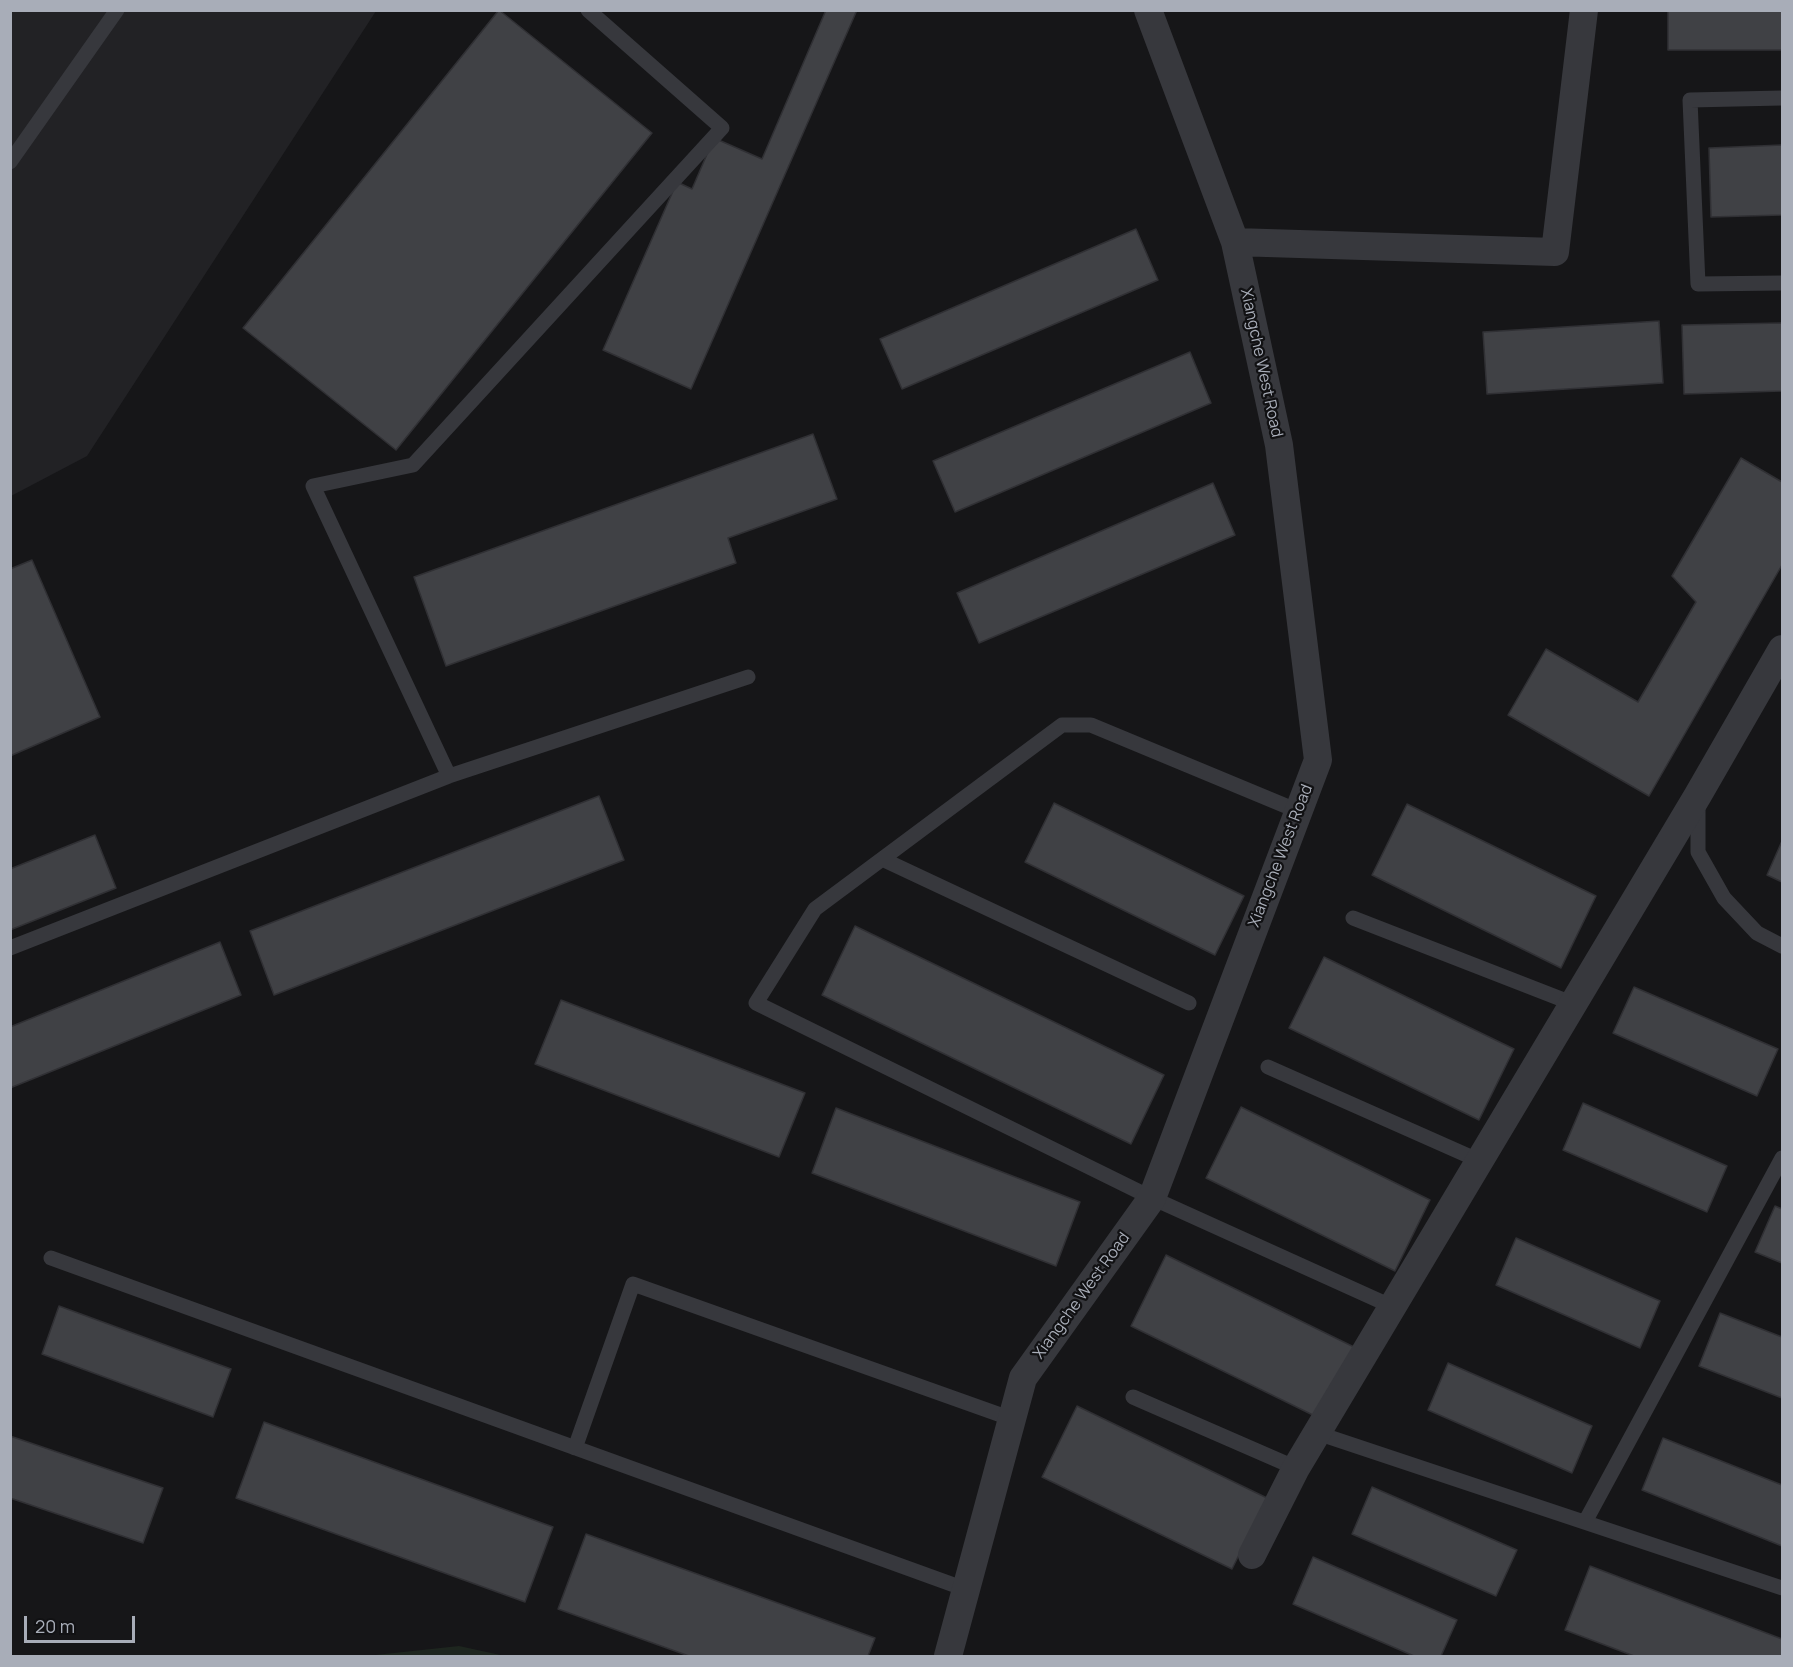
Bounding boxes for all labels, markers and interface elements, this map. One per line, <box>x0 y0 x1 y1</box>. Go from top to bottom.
street label: Xiangche West Road <box>1236 287 1286 439</box>
street label: Xiangche West Road <box>1245 782 1317 930</box>
street label: Xiangche West Road <box>1030 1229 1134 1363</box>
scale bar <box>27 1604 138 1642</box>
text: 20 m <box>35 1614 75 1638</box>

